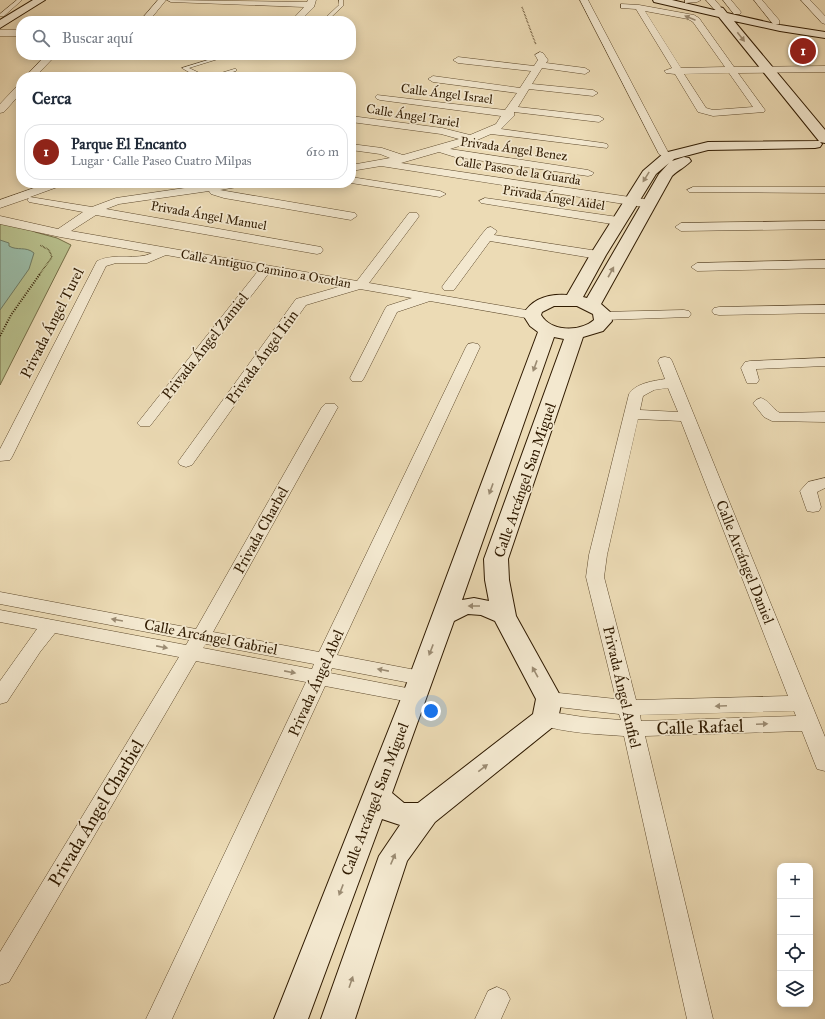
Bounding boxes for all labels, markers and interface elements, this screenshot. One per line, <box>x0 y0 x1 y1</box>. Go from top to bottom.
one-way arrow <box>684 15 696 21</box>
search box <box>16 16 356 60</box>
icon: search <box>30 27 52 49</box>
text: Buscar aquí <box>62 29 133 47</box>
one-way arrow <box>737 32 746 43</box>
pin: 1 <box>790 36 816 66</box>
street label: Calle Ángel Israel <box>400 80 494 108</box>
text: Cerca <box>32 88 71 109</box>
street label: Calle Ángel Tariel <box>365 101 461 131</box>
street label: Privada Ángel Benez <box>459 134 569 164</box>
text: Parque El Encanto <box>71 135 186 153</box>
text: 1 <box>43 144 49 160</box>
text: 610 m <box>306 144 339 160</box>
text: Lugar · Calle Paseo Cuatro Milpas <box>71 153 252 169</box>
street label: Calle Paseo de la Guarda <box>454 153 582 189</box>
one-way arrow <box>642 172 650 182</box>
street label: Privada Ángel Aidel <box>501 182 607 214</box>
street label: Privada Ángel Manuel <box>150 198 269 234</box>
street label: Calle Antiguo Camino a Oxotlan <box>179 246 352 292</box>
street label: Privada Ángel Turel <box>16 264 88 381</box>
one-way arrow <box>608 266 615 277</box>
street label: Privada Ángel Zamiel <box>157 288 253 403</box>
street label: Privada Ángel Irin <box>221 306 302 407</box>
one-way arrow <box>531 361 537 373</box>
street label: Calle Arcángel San Miguel <box>490 399 560 560</box>
street label: Privada Charbel <box>230 482 293 577</box>
one-way arrow <box>487 483 493 495</box>
street label: Calle Arcángel Daniel <box>712 498 778 627</box>
one-way arrow <box>467 603 480 609</box>
street label: Calle Arcángel Gabriel <box>143 615 280 659</box>
one-way arrow <box>111 616 124 622</box>
street label: Privada Ángel Anfiel <box>599 624 646 751</box>
street label: Privada Ángel Abel <box>283 625 348 739</box>
one-way arrow <box>156 644 168 650</box>
one-way arrow <box>428 645 434 657</box>
one-way arrow <box>531 666 538 678</box>
one-way arrow <box>377 667 389 673</box>
one-way arrow <box>284 669 296 675</box>
your location <box>421 701 441 721</box>
one-way arrow <box>715 702 727 709</box>
street label: Calle Rafael <box>656 714 744 740</box>
street label: Calle Arcángel San Miguel <box>337 719 413 878</box>
one-way arrow <box>756 721 768 728</box>
street label: Privada Ángel Charbiel <box>42 734 149 891</box>
one-way arrow <box>478 763 489 772</box>
one-way arrow <box>391 853 397 865</box>
map controls <box>777 863 813 1007</box>
button: + <box>777 863 813 899</box>
one-way arrow <box>337 884 343 896</box>
button: − <box>777 899 813 935</box>
button: locate <box>777 935 813 971</box>
button: layers <box>777 971 813 1007</box>
one-way arrow <box>348 976 354 988</box>

